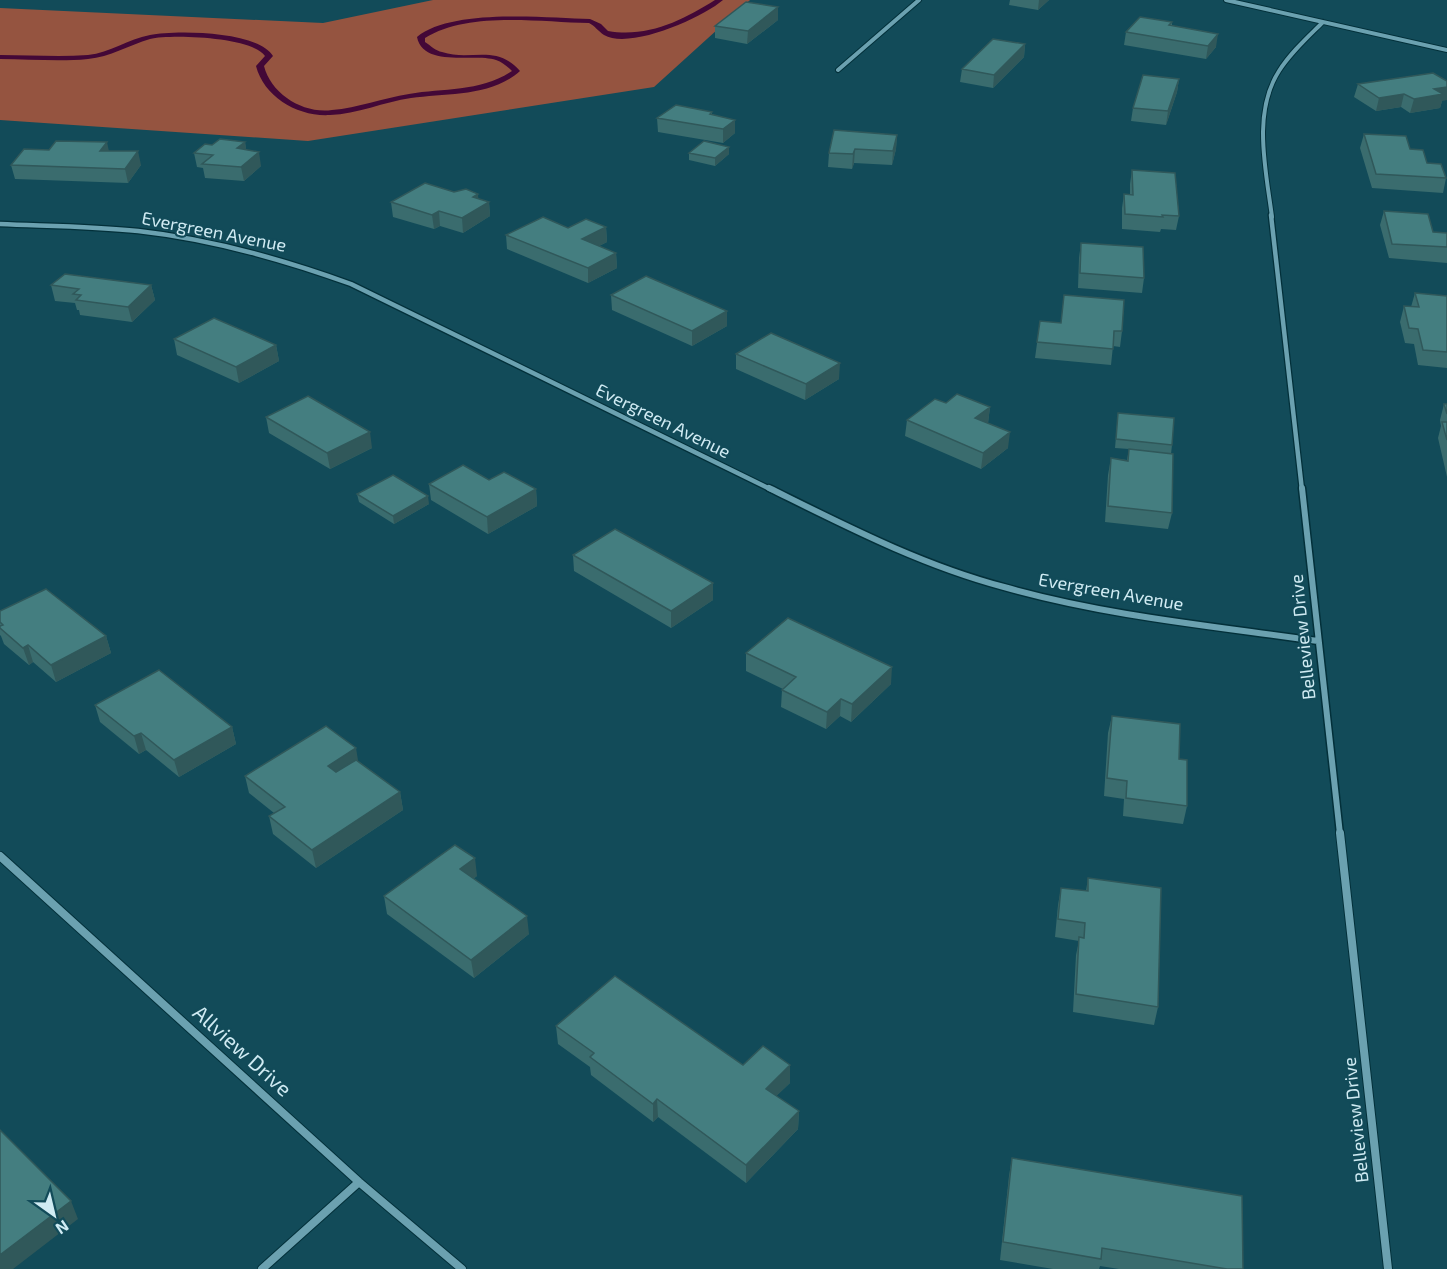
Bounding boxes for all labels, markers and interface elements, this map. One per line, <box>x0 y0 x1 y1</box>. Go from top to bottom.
street label: Evergreen Avenue <box>140 206 288 256</box>
street label: Evergreen Avenue <box>593 378 734 462</box>
street label: Evergreen Avenue <box>1037 567 1185 615</box>
street label: Belleview Drive <box>1284 573 1320 701</box>
street label: Allview Drive <box>189 999 297 1101</box>
street label: Belleview Drive <box>1337 1056 1373 1184</box>
north arrow <box>24 1185 84 1245</box>
text: N <box>53 1217 73 1239</box>

